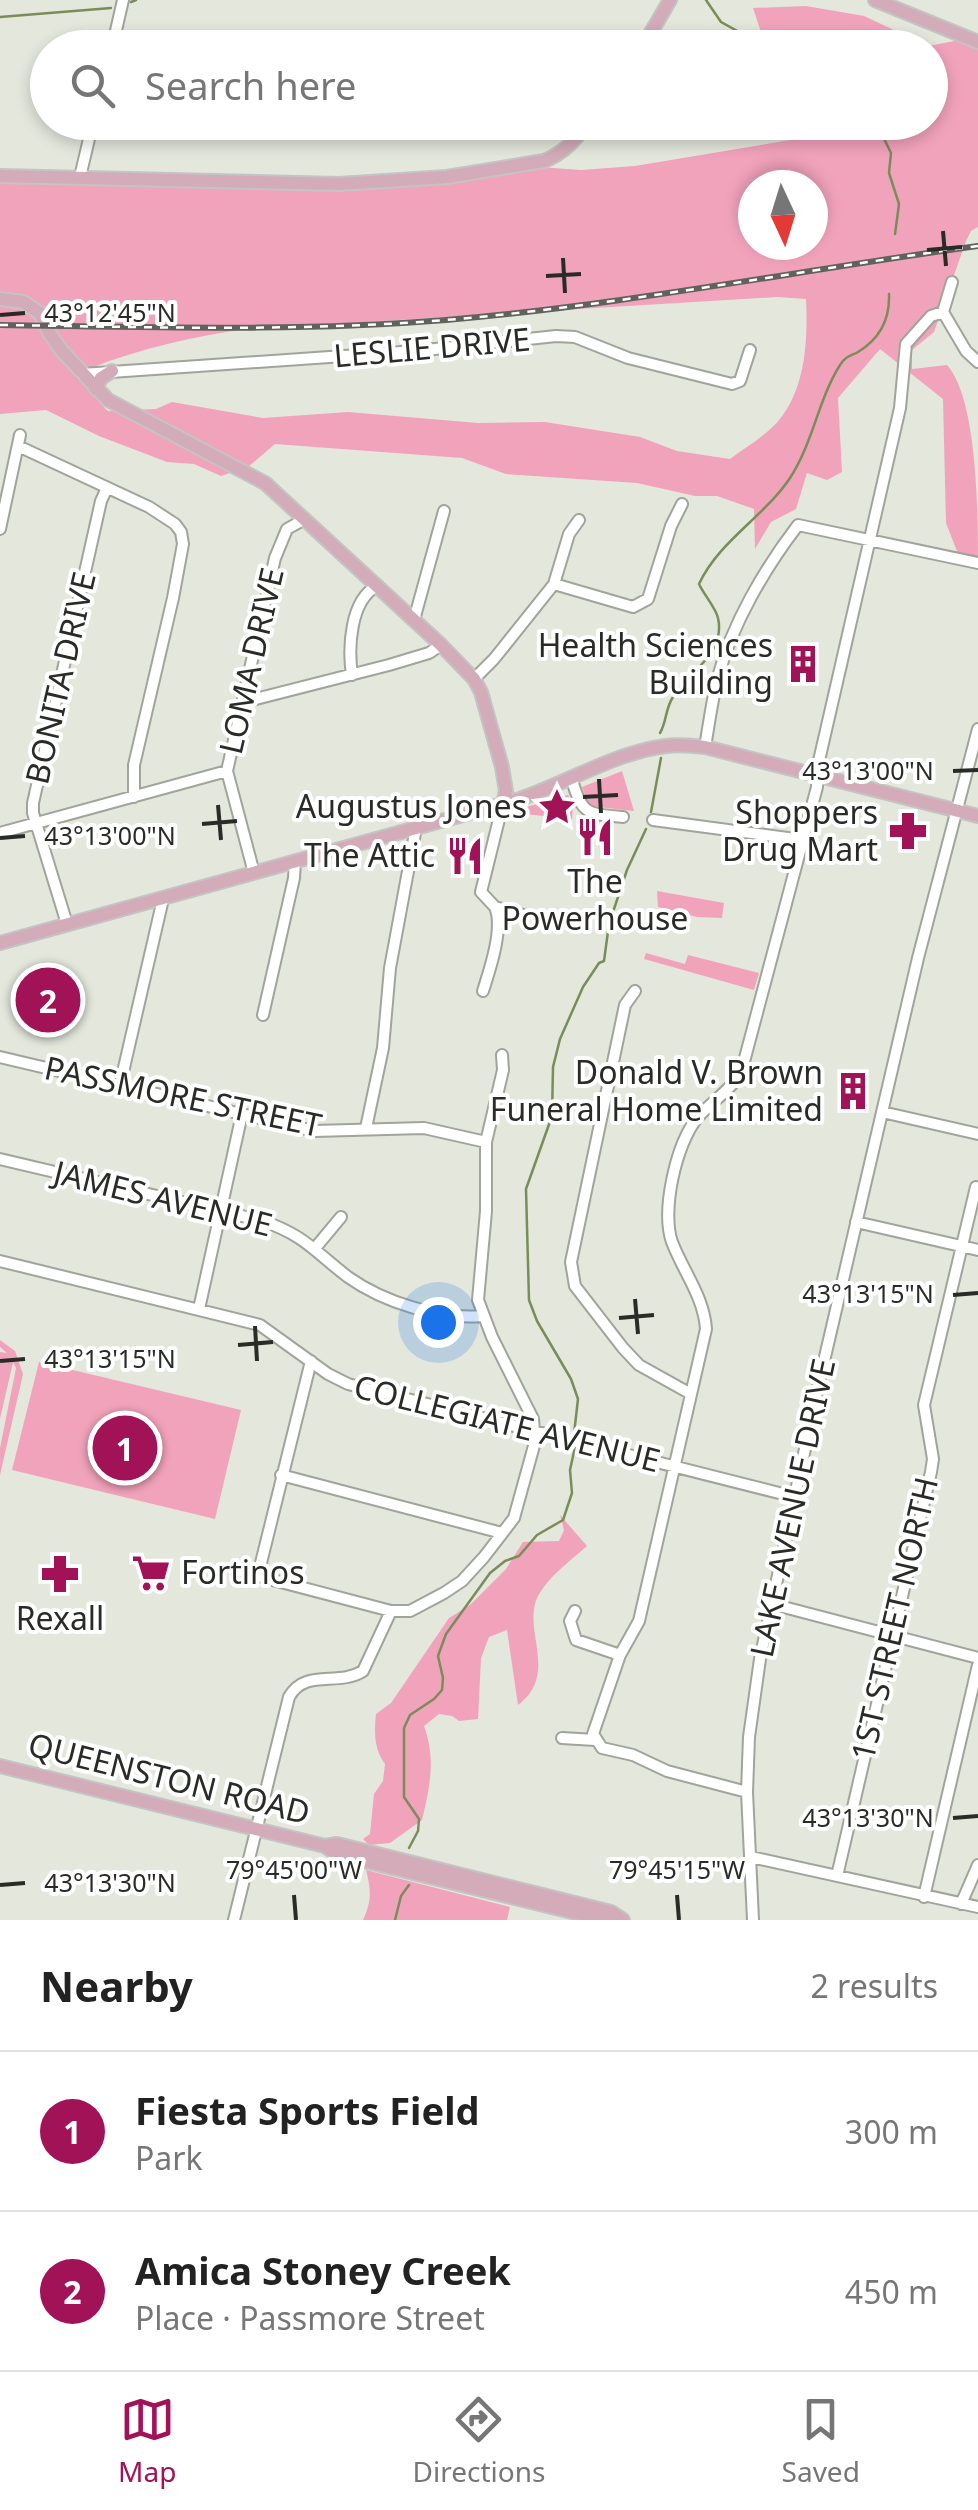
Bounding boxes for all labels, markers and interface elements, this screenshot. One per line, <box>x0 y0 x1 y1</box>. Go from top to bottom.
search box <box>30 30 948 140</box>
icon: search <box>65 58 120 113</box>
text: Search here <box>145 59 356 111</box>
north arrow <box>738 170 828 260</box>
text: 43°12'45"N <box>44 295 176 329</box>
street label: LESLIE DRIVE <box>332 317 532 377</box>
street label: LOMA DRIVE <box>208 563 293 758</box>
street label: BONITA DRIVE <box>14 567 105 788</box>
place label: Health Sciences Building <box>538 623 773 703</box>
building icon: Health Sciences Building <box>782 643 824 685</box>
text: 43°13'00"N <box>802 753 934 787</box>
place label: Augustus Jones <box>296 784 527 827</box>
place icon: Augustus Jones <box>536 786 578 828</box>
place label: Shoppers Drug Mart <box>722 790 878 870</box>
pharmacy icon: Shoppers Drug Mart <box>887 810 929 852</box>
restaurant icon: The Powerhouse <box>574 816 616 858</box>
text: 43°13'00"N <box>44 818 176 852</box>
place label: The Attic <box>304 833 435 876</box>
restaurant icon: The Attic <box>444 835 486 877</box>
place label: The Powerhouse <box>502 859 688 939</box>
pin: 2 <box>15 962 80 1038</box>
street label: PASSMORE STREET <box>41 1045 326 1146</box>
place label: Donald V. Brown Funeral Home Limited <box>490 1050 823 1130</box>
building icon: Donald V. Brown Funeral Home Limited <box>832 1070 874 1112</box>
street label: JAMES AVENUE <box>47 1149 277 1245</box>
text: 43°13'15"N <box>802 1276 934 1310</box>
your location <box>413 1297 464 1348</box>
text: 43°13'15"N <box>44 1341 176 1375</box>
street label: LAKE AVENUE DRIVE <box>739 1354 844 1661</box>
street label: COLLEGIATE AVENUE <box>350 1364 665 1481</box>
pin: 1 <box>92 1410 158 1486</box>
street label: 1ST STREET NORTH <box>840 1473 947 1765</box>
place label: Fortinos <box>181 1550 304 1593</box>
supermarket icon: Fortinos <box>130 1552 172 1594</box>
pharmacy icon: Rexall <box>39 1553 81 1595</box>
place label: Rexall <box>16 1596 104 1639</box>
street label: QUEENSTON ROAD <box>24 1722 315 1833</box>
text: 43°13'30"N <box>802 1800 934 1834</box>
text: 79°45'00"W <box>226 1852 362 1886</box>
text: 79°45'15"W <box>609 1852 745 1886</box>
text: 43°13'30"N <box>44 1865 176 1899</box>
text: Nearby <box>40 1957 193 2014</box>
text: 2 results <box>811 1964 938 2007</box>
text: Fiesta Sports Field <box>135 2084 480 2136</box>
text: 1 <box>63 2110 82 2153</box>
text: 300 m <box>845 2110 938 2153</box>
text: Park <box>135 2136 203 2179</box>
text: Amica Stoney Creek <box>135 2244 511 2296</box>
text: 2 <box>63 2270 82 2313</box>
text: 450 m <box>845 2270 938 2313</box>
text: Place · Passmore Street <box>135 2296 485 2339</box>
tab: Map <box>118 2392 176 2490</box>
tab: Directions <box>413 2392 545 2490</box>
tab: Saved <box>782 2392 860 2490</box>

